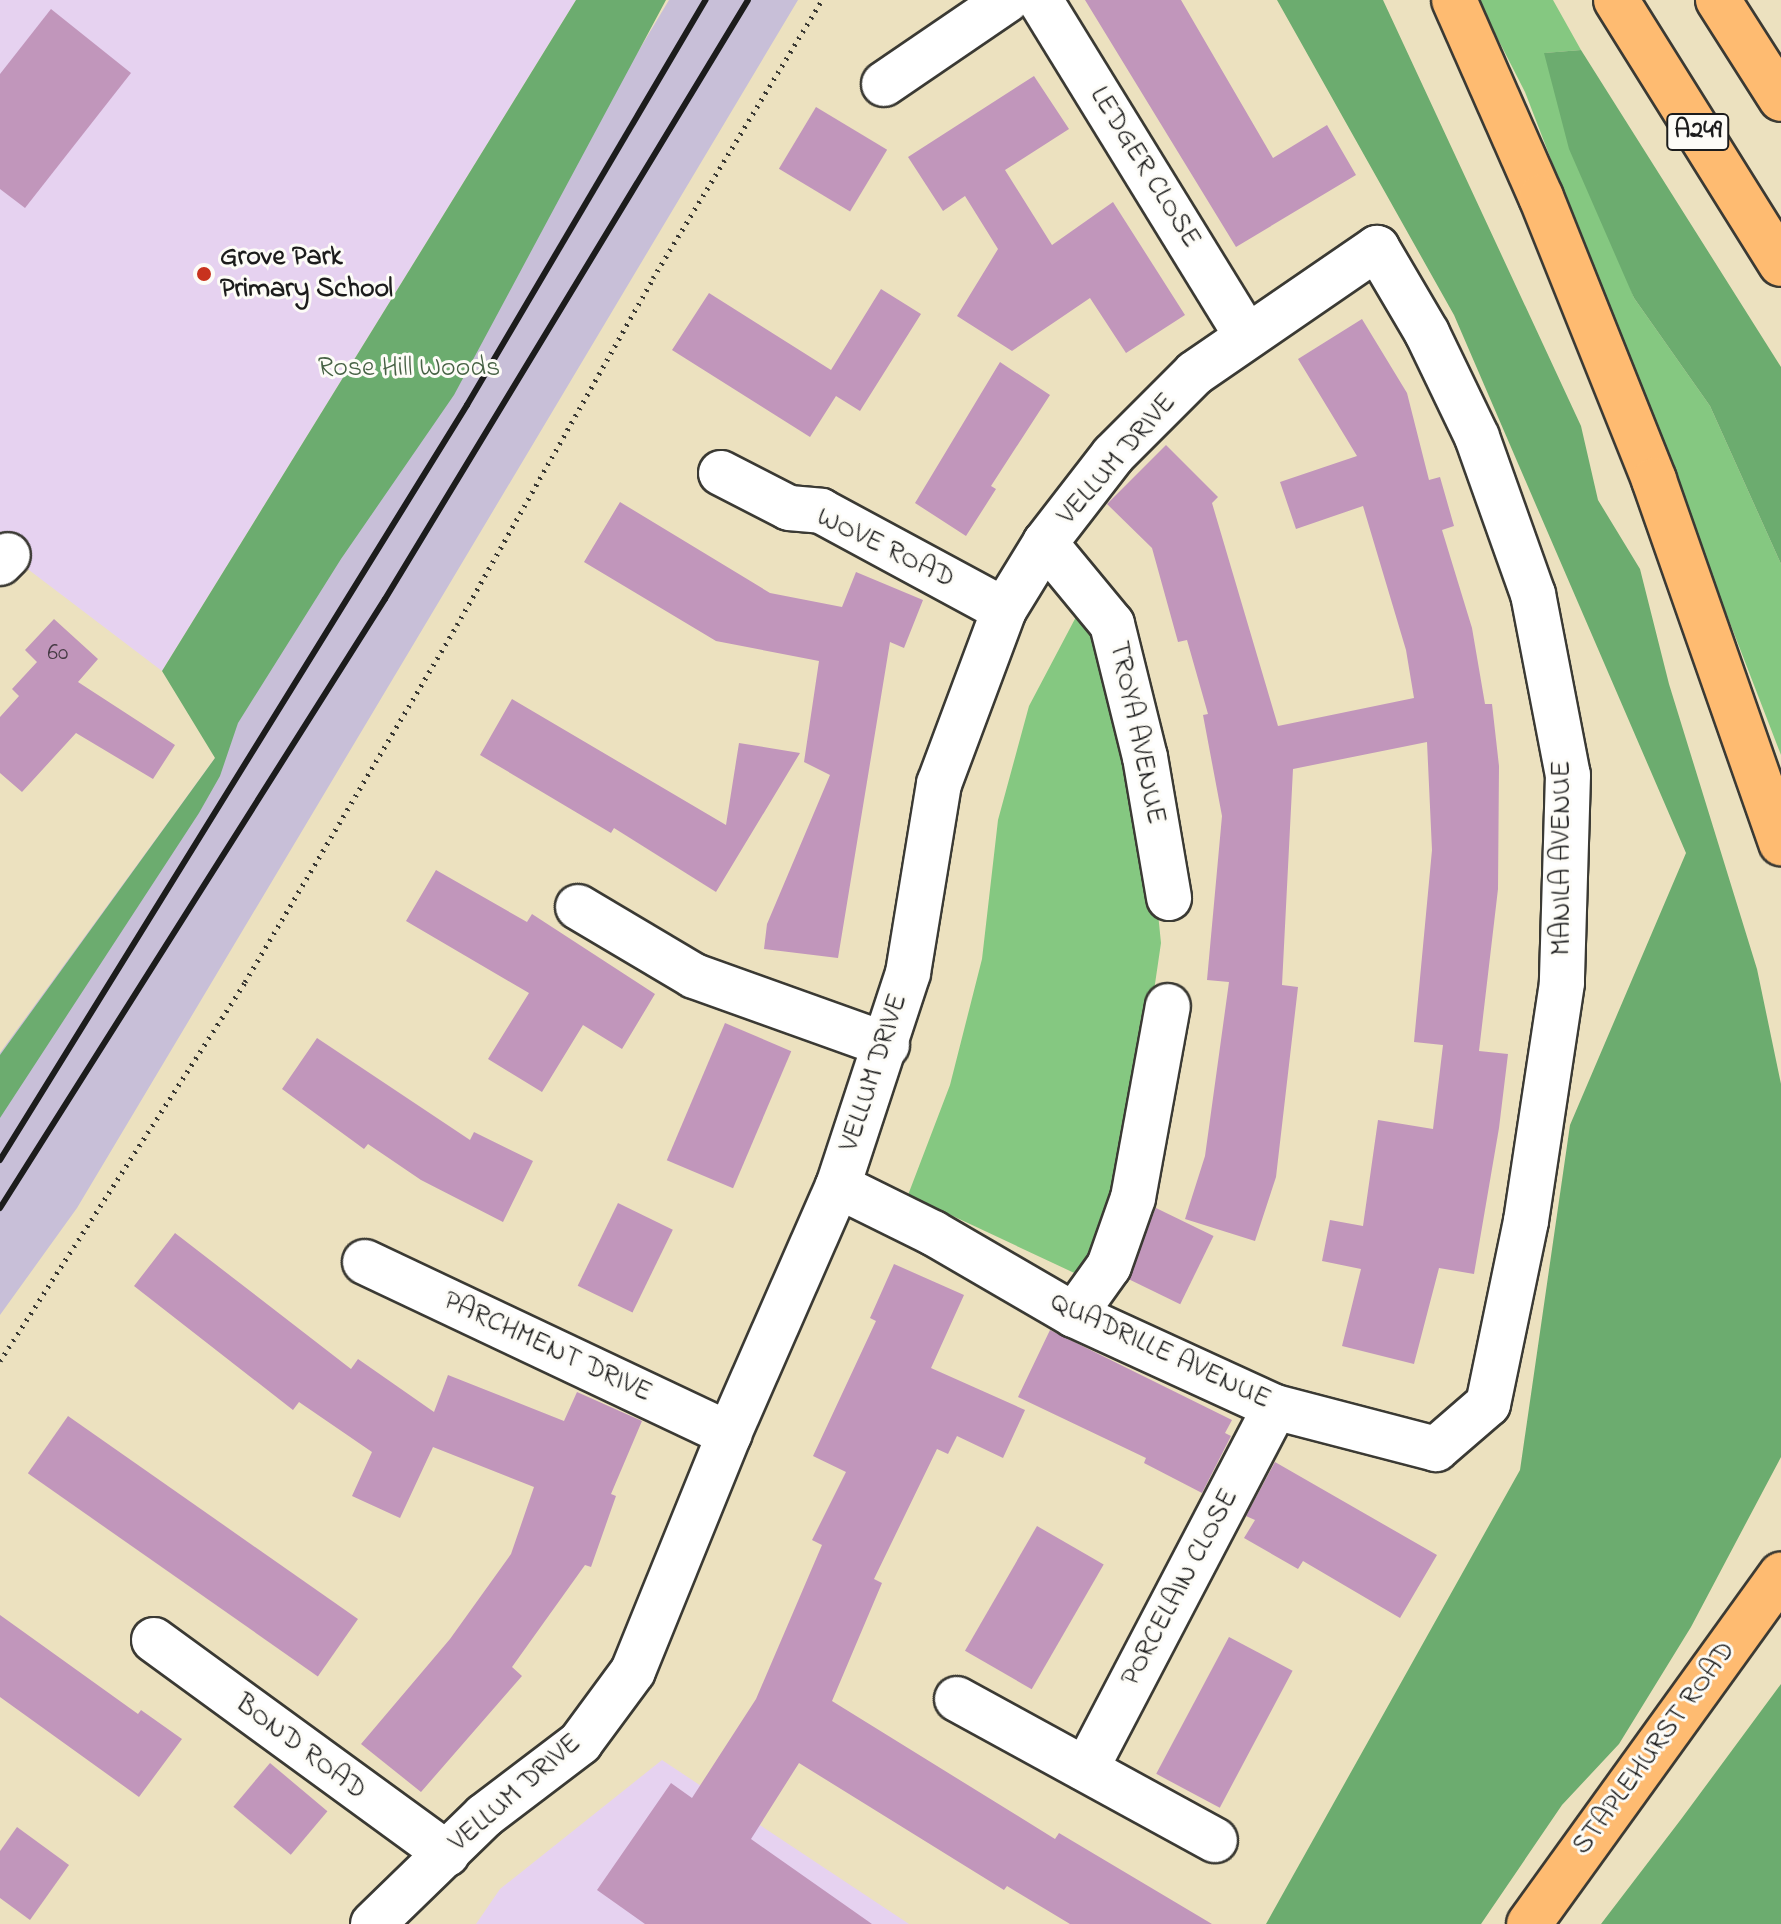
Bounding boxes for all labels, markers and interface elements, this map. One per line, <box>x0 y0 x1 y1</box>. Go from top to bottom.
street label: LEDGER CLOSE <box>1081 81 1207 255</box>
road number: A249 <box>1666 110 1730 154</box>
place label: Grove Park Primary School <box>220 241 393 307</box>
marker: Grove Park Primary School <box>195 265 213 283</box>
park label: Rose Hill Woods <box>318 352 500 386</box>
street label: VELLUM DRIVE <box>1052 387 1184 533</box>
street label: WOVE ROAD <box>811 501 959 597</box>
street label: TROYA AVENUE <box>1100 638 1172 828</box>
house number: 60 <box>48 640 68 668</box>
street label: MANILA AVENUE <box>1546 760 1580 956</box>
street label: VELLUM DRIVE <box>834 990 916 1156</box>
street label: PARCHMENT DRIVE <box>437 1285 657 1411</box>
street label: QUADRILLE AVENUE <box>1044 1286 1276 1418</box>
street label: PORCELAIN CLOSE <box>1115 1484 1247 1692</box>
street label: STAPLEHURST ROAD <box>1566 1636 1744 1862</box>
street label: BOND ROAD <box>228 1688 372 1808</box>
street label: VELLUM DRIVE <box>443 1728 589 1860</box>

